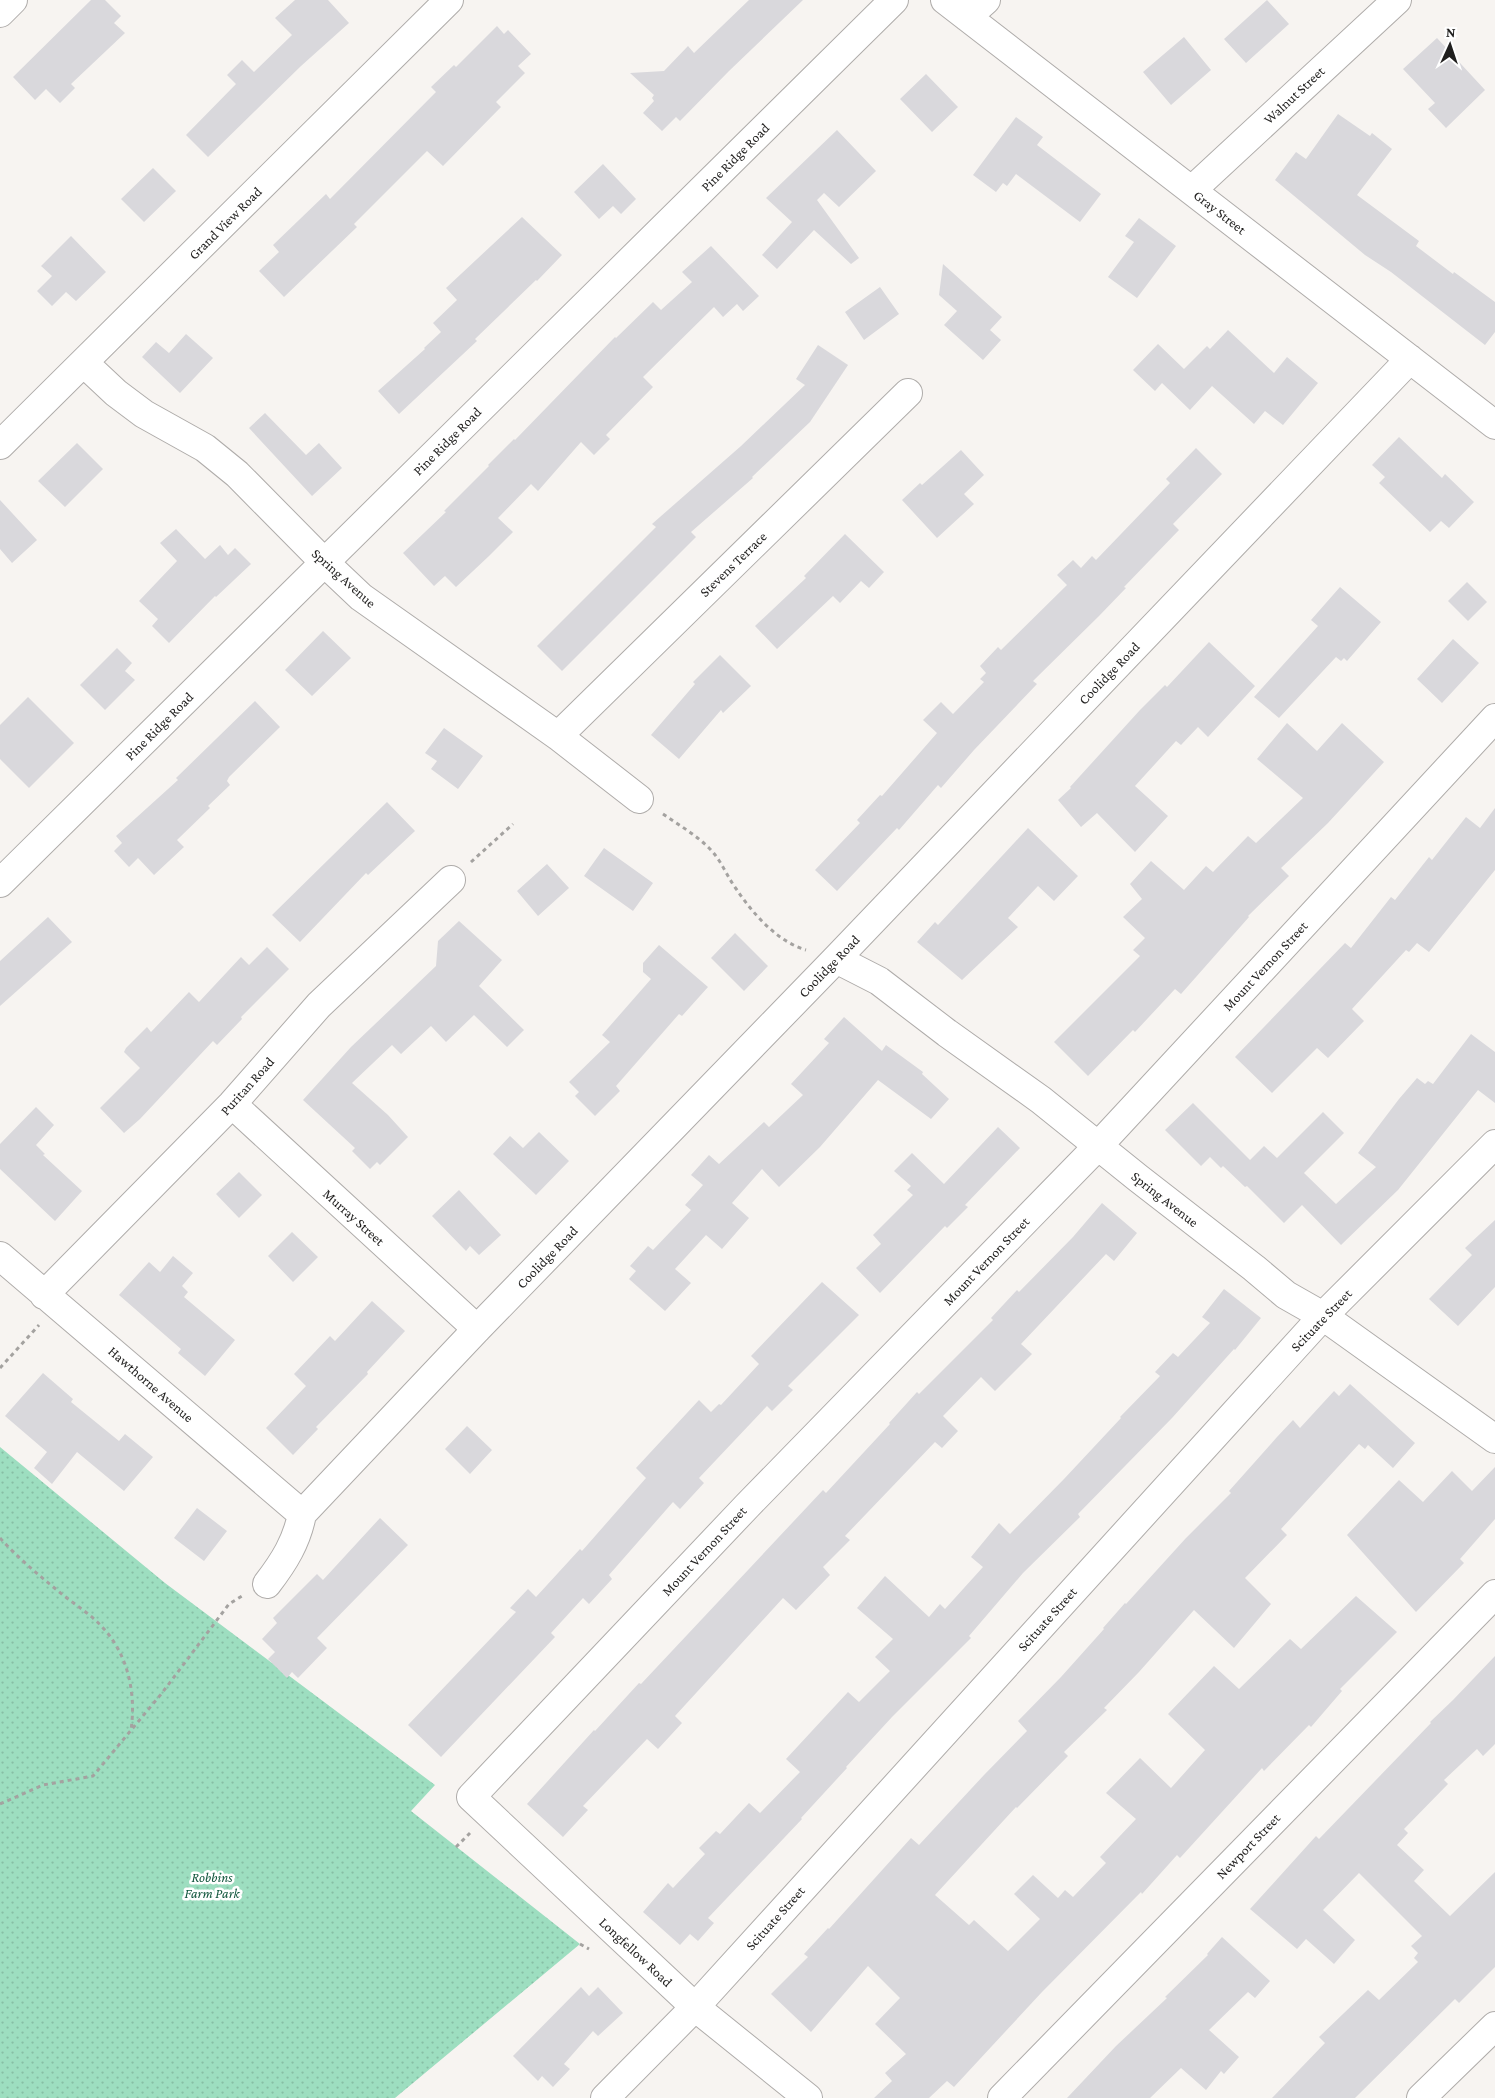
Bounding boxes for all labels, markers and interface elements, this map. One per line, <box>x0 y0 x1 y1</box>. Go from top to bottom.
north arrow <box>1425 20 1475 70</box>
text: N <box>1445 24 1456 40</box>
street label: Walnut Street <box>1260 63 1328 127</box>
street label: Pine Ridge Road <box>698 119 773 194</box>
street label: Grand View Road <box>185 183 265 263</box>
street label: Gray Street <box>1191 187 1250 238</box>
street label: Pine Ridge Road <box>410 403 485 478</box>
street label: Stevens Terrace <box>696 528 770 600</box>
street label: Spring Avenue <box>309 545 379 611</box>
street label: Coolidge Road <box>1075 638 1143 708</box>
street label: Pine Ridge Road <box>122 688 197 763</box>
street label: Mount Vernon Street <box>1219 918 1311 1014</box>
street label: Coolidge Road <box>795 931 863 1001</box>
street label: Puritan Road <box>217 1053 278 1118</box>
street label: Spring Avenue <box>1128 1168 1202 1230</box>
street label: Murray Street <box>320 1185 388 1249</box>
street label: Mount Vernon Street <box>940 1213 1033 1309</box>
street label: Coolidge Road <box>513 1222 581 1292</box>
street label: Scituate Street <box>1287 1285 1355 1355</box>
street label: Hawthorne Avenue <box>105 1343 197 1425</box>
street label: Mount Vernon Street <box>658 1503 750 1599</box>
street label: Scituate Street <box>1014 1583 1080 1654</box>
street label: Newport Street <box>1213 1810 1283 1882</box>
park label: Robbins Farm Park <box>184 1869 240 1901</box>
street label: Scituate Street <box>742 1882 808 1953</box>
street label: Longfellow Road <box>596 1914 676 1990</box>

